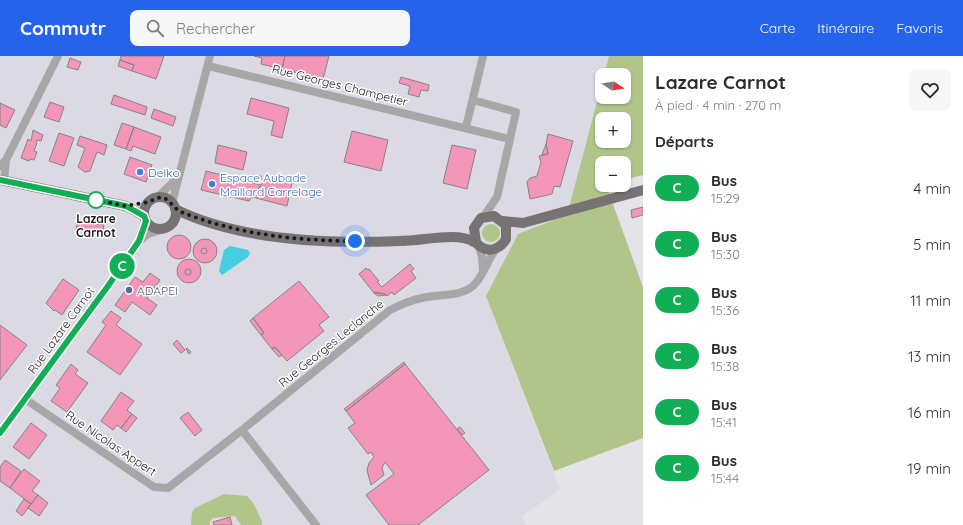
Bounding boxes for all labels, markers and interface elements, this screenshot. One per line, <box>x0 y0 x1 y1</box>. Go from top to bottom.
search box <box>130 10 410 46</box>
text: Commutr <box>20 16 106 40</box>
icon: search <box>144 17 166 39</box>
text: Rechercher <box>176 19 255 38</box>
text: Carte <box>760 19 795 37</box>
text: Itinéraire <box>817 19 874 37</box>
text: Favoris <box>896 19 943 37</box>
street label: Rue Georges Champetier <box>270 61 410 109</box>
north arrow <box>595 68 631 104</box>
map controls <box>595 68 631 192</box>
button: heart <box>909 69 951 111</box>
text: Lazare Carnot <box>655 70 786 94</box>
text: À pied · 4 min · 270 m <box>655 97 781 113</box>
button: + <box>595 112 631 148</box>
text: Départs <box>655 132 714 151</box>
button: − <box>595 156 631 192</box>
place label: Delko <box>148 165 180 180</box>
marker: Delko <box>135 167 145 177</box>
place label: Espace Aubade Maillard Carrelage <box>220 170 323 199</box>
text: Bus <box>711 171 737 190</box>
marker: Espace Aubade Maillard Carrelage <box>207 179 217 189</box>
text: C <box>673 179 681 197</box>
text: 4 min <box>913 179 951 198</box>
text: 15:29 <box>711 190 740 206</box>
marker: Lazare Carnot <box>87 191 105 209</box>
place label: Lazare Carnot <box>76 211 116 240</box>
text: Bus <box>711 227 737 246</box>
your location <box>345 231 365 251</box>
text: C <box>673 235 681 253</box>
text: 5 min <box>913 235 951 254</box>
text: 15:30 <box>711 246 740 262</box>
line badge: C <box>109 253 135 279</box>
text: C <box>118 257 126 275</box>
place label: ADAPEI <box>137 283 178 298</box>
text: Bus <box>711 283 737 302</box>
street label: Rue Lazare Carnot <box>24 284 98 376</box>
marker: ADAPEI <box>124 285 134 295</box>
text: C <box>673 291 681 309</box>
text: 11 min <box>910 291 951 310</box>
street label: Rue Georges Leclanche <box>275 296 387 390</box>
text: 15:36 <box>711 302 739 318</box>
text: Bus <box>711 339 737 358</box>
text: C <box>673 347 681 365</box>
text: 13 min <box>908 347 951 366</box>
text: 15:38 <box>711 358 739 374</box>
text: Bus <box>711 395 737 414</box>
text: C <box>673 403 681 421</box>
text: 16 min <box>908 403 951 422</box>
street label: Rue Nicolas Appert <box>63 407 159 479</box>
text: 15:41 <box>711 414 737 430</box>
text: Bus <box>711 451 737 470</box>
text: C <box>673 459 681 477</box>
text: 19 min <box>907 459 951 478</box>
text: 15:44 <box>711 470 739 486</box>

